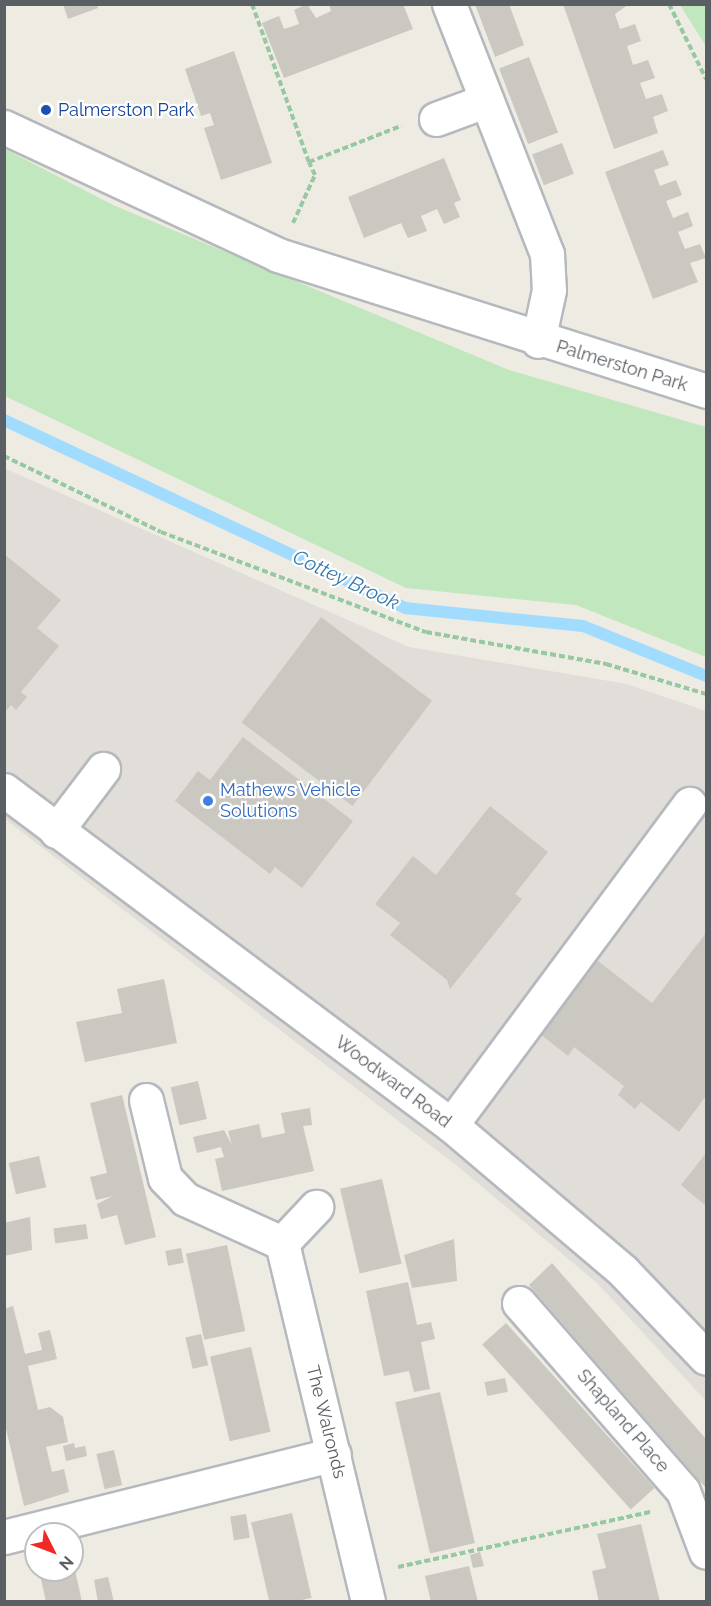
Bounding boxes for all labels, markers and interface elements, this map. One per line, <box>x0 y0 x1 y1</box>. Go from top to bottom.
place label: Palmerston Park <box>58 99 194 121</box>
marker: Palmerston Park <box>39 103 53 117</box>
street label: Palmerston Park <box>554 336 690 396</box>
water label: Cottey Brook <box>289 545 403 615</box>
place label: Mathews Vehicle Solutions <box>220 780 361 822</box>
marker: Mathews Vehicle Solutions <box>201 794 215 808</box>
street label: Woodward Road <box>331 1031 455 1133</box>
street label: The Walronds <box>301 1363 351 1481</box>
street label: Shapland Place <box>572 1365 674 1477</box>
north arrow <box>24 1522 84 1582</box>
text: N <box>55 1552 77 1574</box>

